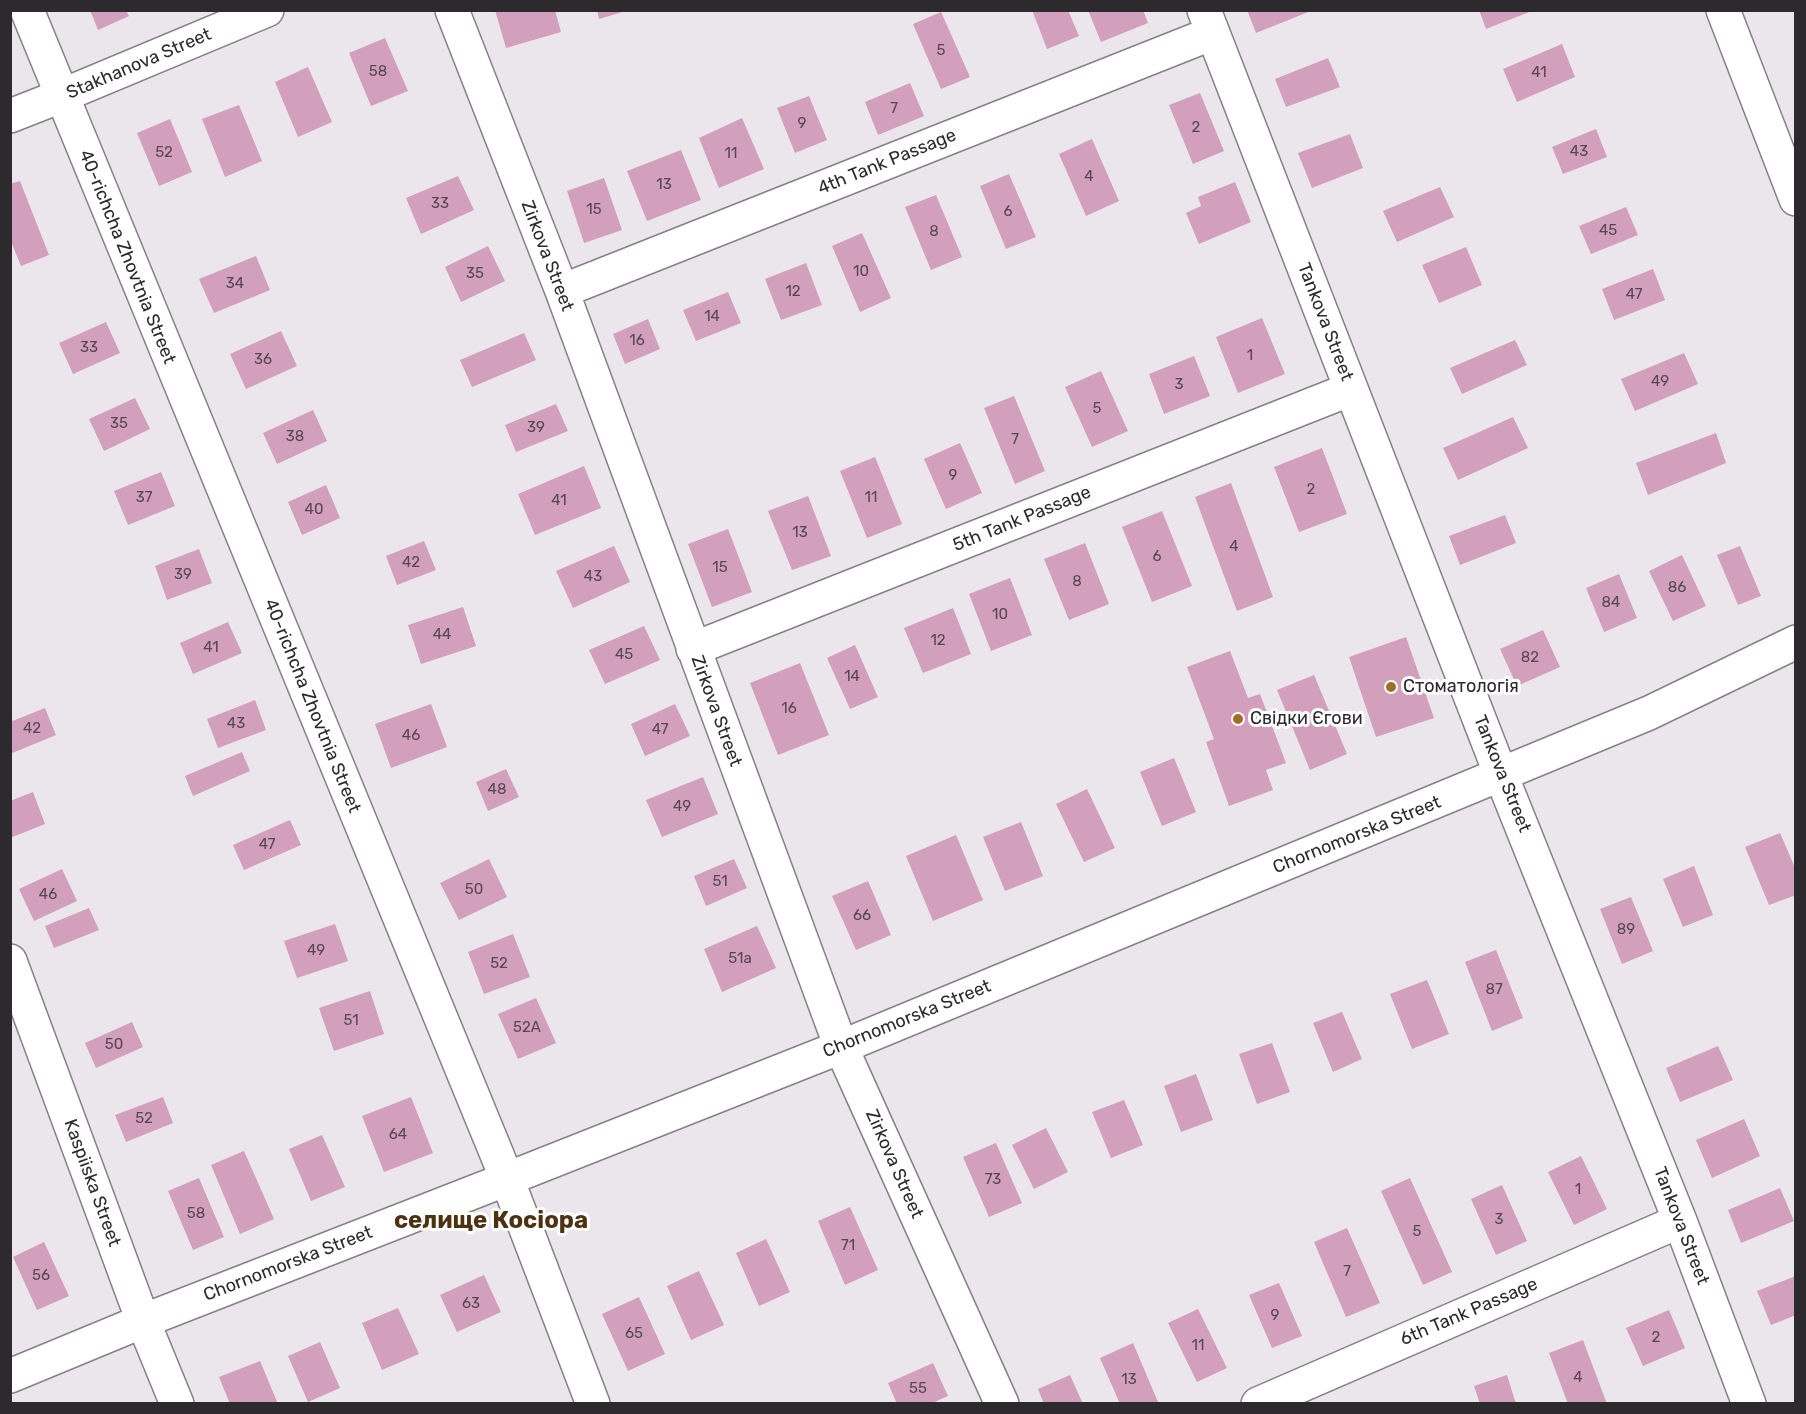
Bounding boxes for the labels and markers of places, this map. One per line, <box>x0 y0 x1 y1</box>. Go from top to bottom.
place label: Стоматологія <box>1403 676 1519 698</box>
marker: Стоматологія <box>1384 680 1398 694</box>
place label: Свідки Єгови <box>1250 708 1363 730</box>
marker: Свідки Єгови <box>1231 712 1245 726</box>

